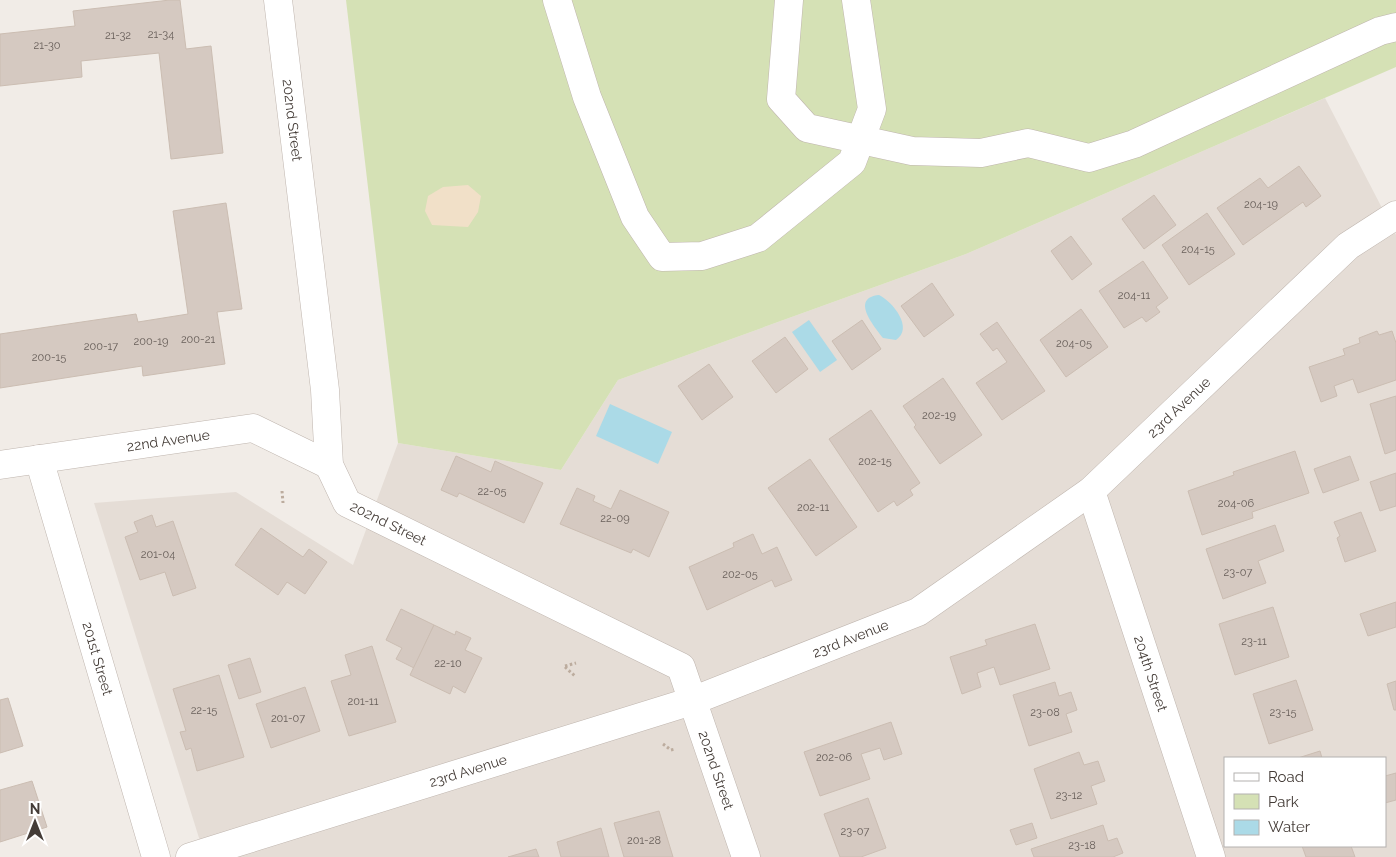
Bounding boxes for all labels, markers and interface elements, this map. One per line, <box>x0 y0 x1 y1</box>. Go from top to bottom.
house number: 21-34 <box>148 28 174 41</box>
house number: 21-32 <box>105 29 131 42</box>
house number: 21-30 <box>33 39 61 52</box>
street label: 202nd Street <box>280 78 305 162</box>
house number: 204-19 <box>1244 198 1278 211</box>
house number: 204-15 <box>1181 243 1215 256</box>
house number: 204-11 <box>1118 289 1150 302</box>
house number: 200-21 <box>181 333 215 346</box>
house number: 200-19 <box>134 335 168 348</box>
house number: 204-05 <box>1056 337 1092 350</box>
house number: 200-17 <box>84 340 118 353</box>
house number: 200-15 <box>32 351 66 364</box>
street label: 23rd Avenue <box>1144 374 1213 441</box>
house number: 202-19 <box>922 409 956 422</box>
street label: 22nd Avenue <box>126 426 211 454</box>
house number: 202-15 <box>858 455 892 468</box>
house number: 22-05 <box>478 485 506 498</box>
house number: 204-06 <box>1218 497 1255 510</box>
street label: 202nd Street <box>348 498 429 549</box>
house number: 202-11 <box>797 501 829 514</box>
house number: 22-09 <box>600 512 630 525</box>
house number: 201-04 <box>141 548 175 561</box>
house number: 23-07 <box>1224 566 1252 579</box>
house number: 202-05 <box>722 568 758 581</box>
street label: 23rd Avenue <box>810 616 891 661</box>
street label: 201st Street <box>79 620 116 697</box>
street label: 204th Street <box>1131 633 1171 714</box>
house number: 23-11 <box>1241 635 1267 648</box>
house number: 22-10 <box>434 657 462 670</box>
house number: 201-11 <box>347 695 379 708</box>
house number: 22-15 <box>191 704 217 717</box>
house number: 23-08 <box>1030 706 1060 719</box>
house number: 23-15 <box>1270 706 1296 719</box>
house number: 201-07 <box>271 712 305 725</box>
street label: 202nd Street <box>695 728 737 812</box>
street label: 23rd Avenue <box>427 751 509 790</box>
house number: 202-06 <box>816 751 852 764</box>
legend <box>1224 757 1386 847</box>
text: Road <box>1268 768 1304 786</box>
house number: 23-12 <box>1056 789 1083 802</box>
text: Park <box>1268 793 1299 811</box>
north arrow <box>10 797 60 847</box>
text: N <box>30 801 40 817</box>
text: Water <box>1268 818 1311 836</box>
house number: 23-07 <box>841 825 869 838</box>
house number: 201-28 <box>627 834 661 847</box>
house number: 23-18 <box>1068 839 1096 852</box>

